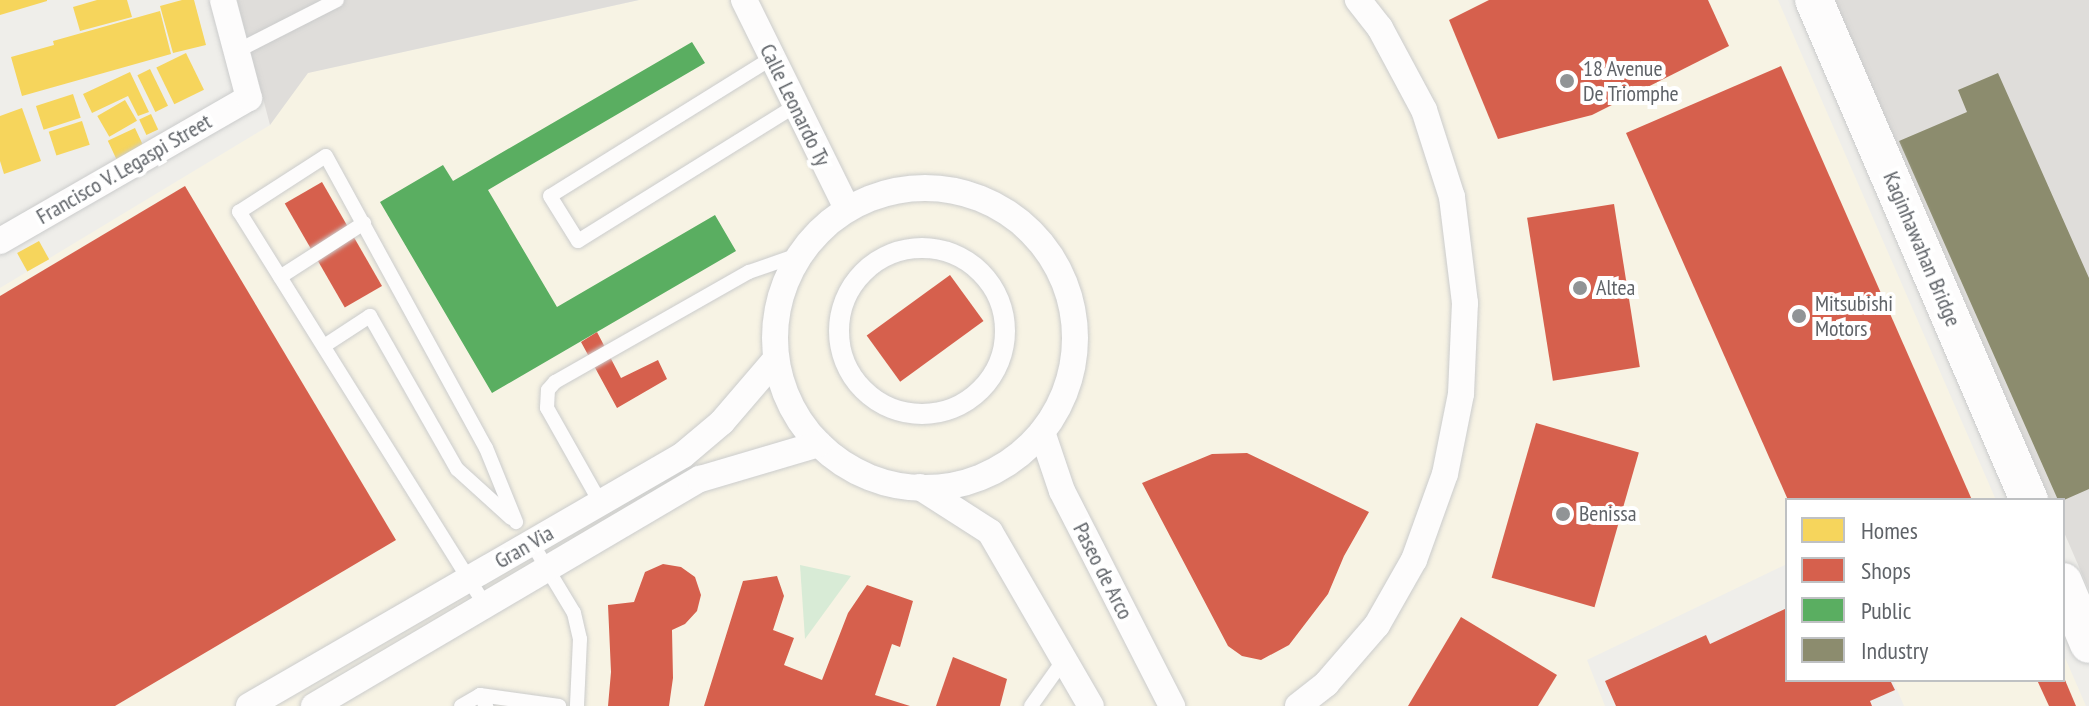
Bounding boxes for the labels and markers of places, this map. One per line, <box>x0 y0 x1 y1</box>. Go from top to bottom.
place label: 18 Avenue De Triomphe <box>1583 55 1679 106</box>
marker: 18 Avenue De Triomphe <box>1558 72 1576 90</box>
place label: Altea <box>1596 275 1635 301</box>
marker: Altea <box>1571 279 1589 297</box>
place label: Mitsubishi Motors <box>1815 290 1893 342</box>
marker: Mitsubishi Motors <box>1790 307 1808 325</box>
place label: Benissa <box>1579 501 1637 527</box>
marker: Benissa <box>1554 505 1572 523</box>

